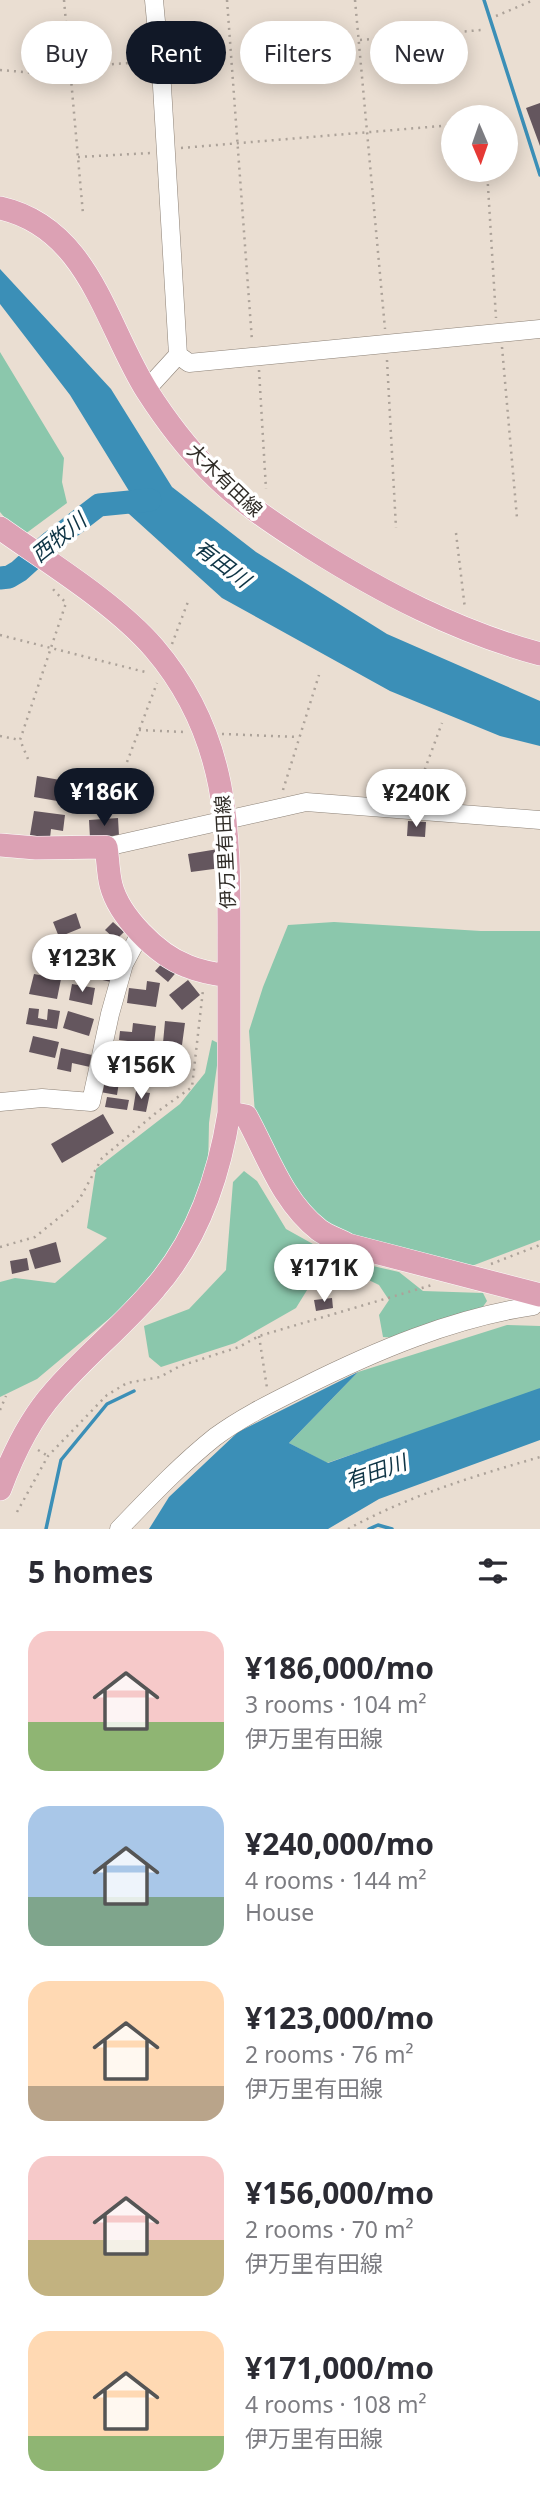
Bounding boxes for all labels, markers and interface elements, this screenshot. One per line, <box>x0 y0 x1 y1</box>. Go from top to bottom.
chip: Buy <box>21 21 112 84</box>
chip: Rent <box>126 21 226 84</box>
chip: Filters <box>240 21 356 84</box>
chip: New <box>370 21 468 84</box>
north arrow <box>441 105 518 182</box>
map controls <box>441 105 518 182</box>
street label: 大木有田線 <box>182 438 268 522</box>
water label: 西牧川 <box>25 505 93 568</box>
water label: 有田川 <box>189 533 258 595</box>
pin: ¥186K <box>55 768 153 828</box>
pin: ¥240K <box>367 770 465 829</box>
text: ¥186K <box>70 775 138 807</box>
text: ¥240K <box>382 776 450 808</box>
street label: 伊万里有田線 <box>209 794 241 910</box>
pin: ¥123K <box>33 934 131 994</box>
text: ¥123K <box>48 941 116 973</box>
pin: ¥156K <box>92 1042 190 1101</box>
text: ¥156K <box>107 1048 175 1080</box>
pin: ¥171K <box>275 1244 373 1304</box>
text: ¥171K <box>290 1251 358 1283</box>
water label: 有田川 <box>341 1447 412 1495</box>
text: 5 homes <box>28 1551 153 1592</box>
icon: filters <box>474 1552 512 1590</box>
text: ¥186,000/mo <box>245 1647 434 1688</box>
icon: home <box>84 1659 168 1743</box>
text: 3 rooms · 104 m² <box>245 1688 427 1720</box>
text: 伊万里有田線 <box>245 1722 383 1754</box>
text: ¥240,000/mo <box>245 1823 434 1864</box>
icon: home <box>84 1834 168 1918</box>
text: 4 rooms · 144 m² <box>245 1864 427 1896</box>
text: House <box>245 1896 314 1928</box>
text: ¥123,000/mo <box>245 1997 434 2038</box>
icon: home <box>84 2009 168 2093</box>
text: 2 rooms · 76 m² <box>245 2038 414 2070</box>
text: 伊万里有田線 <box>245 2072 383 2104</box>
text: ¥156,000/mo <box>245 2172 434 2213</box>
icon: home <box>84 2184 168 2268</box>
text: 2 rooms · 70 m² <box>245 2213 414 2245</box>
text: 伊万里有田線 <box>245 2247 383 2279</box>
text: ¥171,000/mo <box>245 2347 434 2388</box>
icon: home <box>84 2359 168 2443</box>
text: 4 rooms · 108 m² <box>245 2388 427 2420</box>
text: 伊万里有田線 <box>245 2422 383 2454</box>

